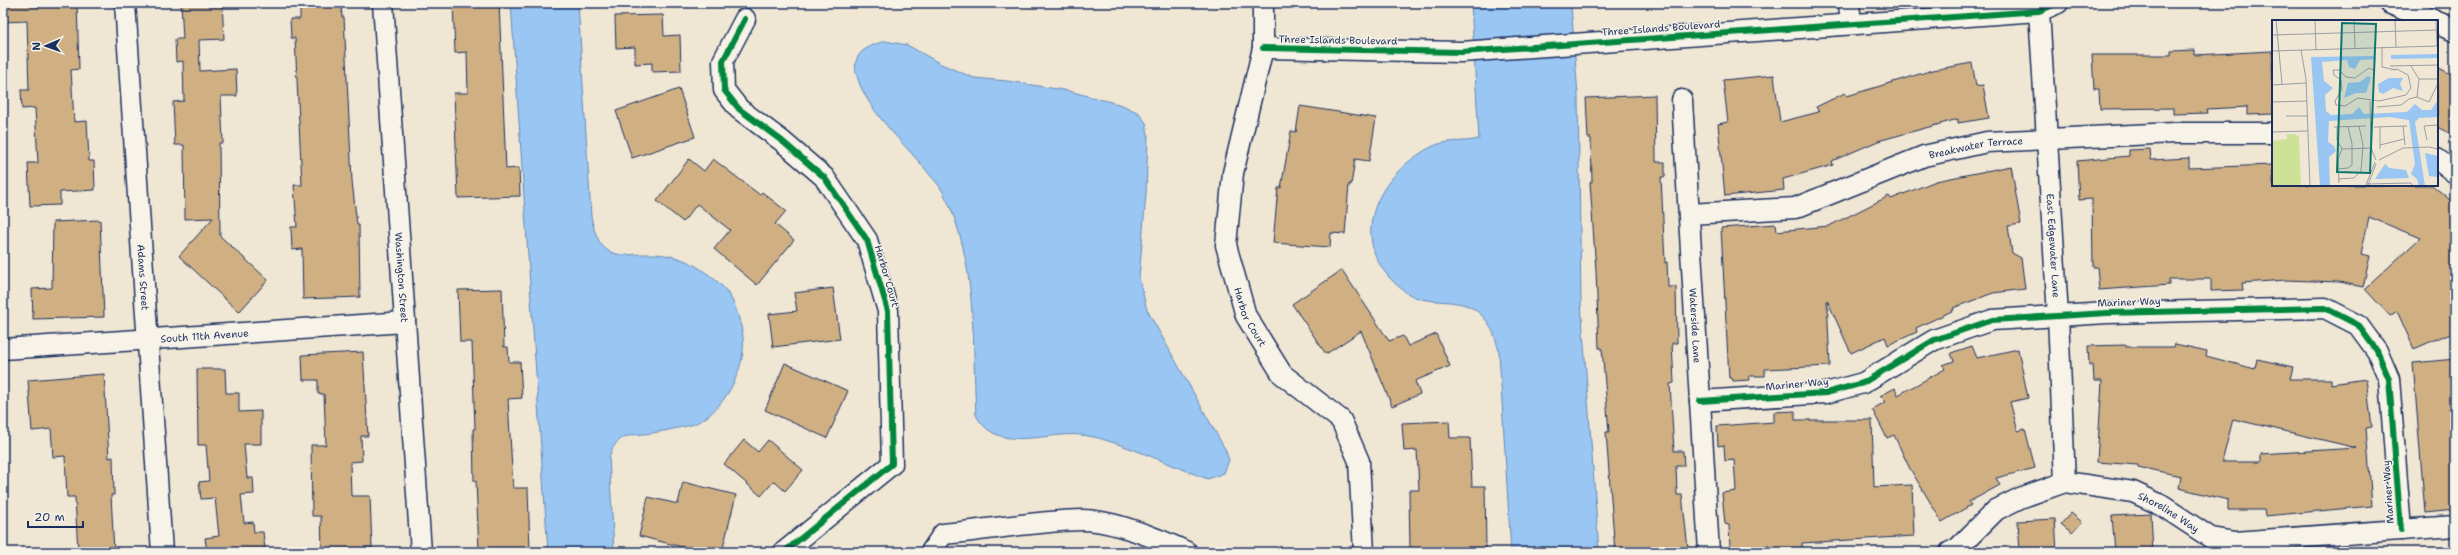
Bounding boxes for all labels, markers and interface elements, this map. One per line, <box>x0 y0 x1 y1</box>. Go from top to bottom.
street label: Three Islands Boulevard <box>1601 17 1721 39</box>
inset map <box>2272 20 2438 186</box>
north arrow <box>26 26 66 66</box>
street label: Three Islands Boulevard <box>1279 32 1398 48</box>
text: N <box>29 41 44 51</box>
street label: Breakwater Terrace <box>1927 134 2024 161</box>
street label: East Edgewater Lane <box>2044 193 2063 298</box>
street label: Washington Street <box>392 232 412 323</box>
street label: Harbor Court <box>872 243 902 309</box>
street label: Adams Street <box>135 244 152 311</box>
street label: Harbor Court <box>1232 286 1270 349</box>
street label: Waterside Lane <box>1687 288 1704 364</box>
street label: Mariner Way <box>2097 294 2161 310</box>
street label: South 11th Avenue <box>160 326 249 345</box>
street label: Mariner Way <box>1765 375 1829 393</box>
street label: Mariner Way <box>2379 460 2397 524</box>
street label: Shoreline Way <box>2136 489 2202 535</box>
scale bar <box>28 503 83 529</box>
text: 20 m <box>34 509 65 525</box>

